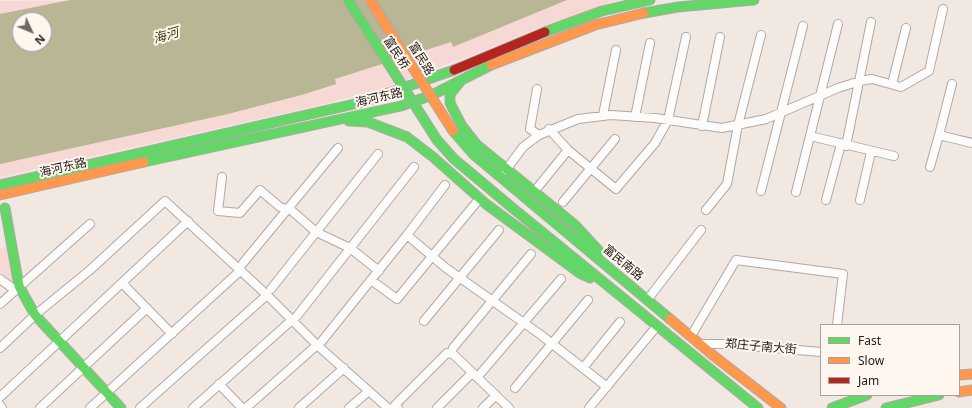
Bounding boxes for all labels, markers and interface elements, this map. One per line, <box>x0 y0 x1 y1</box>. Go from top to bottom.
north arrow <box>12 12 52 52</box>
water label: 海河 <box>151 25 181 47</box>
text: N <box>32 32 49 48</box>
street label: 富民桥 <box>380 34 412 72</box>
street label: 富民路 <box>405 40 437 78</box>
street label: 海河东路 <box>354 86 404 110</box>
street label: 海河东路 <box>38 156 88 180</box>
street label: 富民南路 <box>600 242 646 284</box>
legend <box>820 324 960 396</box>
text: Fast <box>858 332 881 349</box>
street label: 郑庄子南大街 <box>725 337 797 357</box>
text: Slow <box>858 352 884 369</box>
text: Jam <box>858 372 879 389</box>

